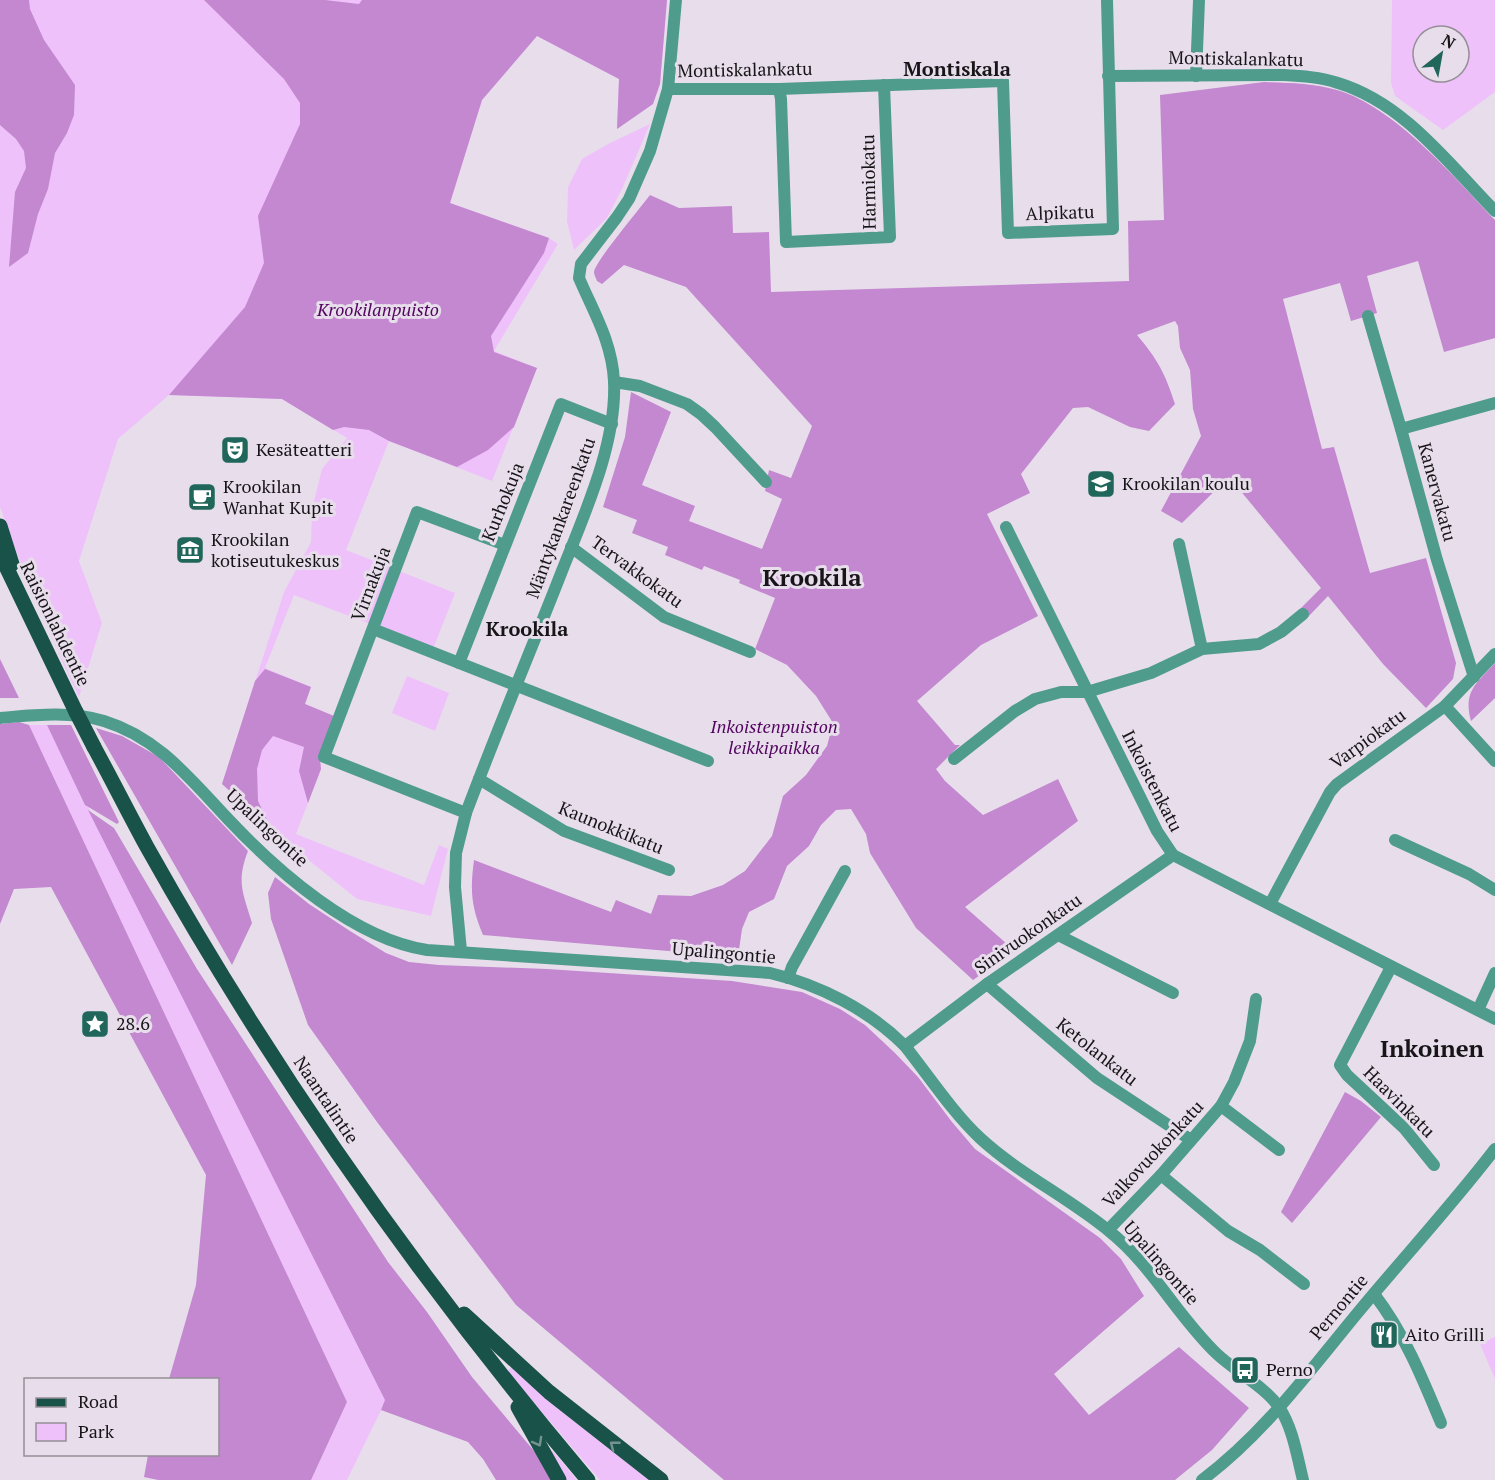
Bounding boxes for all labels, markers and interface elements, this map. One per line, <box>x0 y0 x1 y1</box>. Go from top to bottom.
north arrow <box>1411 24 1471 84</box>
text: N <box>1438 29 1460 54</box>
street label: Montiskalankatu <box>1168 45 1304 71</box>
district label: Montiskala <box>903 55 1011 82</box>
street label: Montiskalankatu <box>677 56 813 82</box>
street label: Harmiokatu <box>855 134 881 230</box>
street label: Alpikatu <box>1025 199 1095 225</box>
park label: Krookilanpuisto <box>316 297 439 321</box>
theatre icon: Kesäteatteri <box>219 434 251 466</box>
street label: Mäntykankareenkatu <box>520 434 600 601</box>
place label: Kesäteatteri <box>256 437 352 461</box>
street label: Kanervakatu <box>1413 440 1463 544</box>
street label: Kurhokuja <box>475 459 529 545</box>
school or university icon: Krookilan koulu <box>1085 468 1117 500</box>
place label: Krookilan koulu <box>1122 471 1250 495</box>
place label: Krookilan Wanhat Kupit <box>223 474 334 519</box>
cafe icon: Krookilan Wanhat Kupit <box>186 481 218 513</box>
place label: Krookilan kotiseutukeskus <box>211 527 339 572</box>
street label: Tervakkokatu <box>587 530 688 613</box>
museum icon: Krookilan kotiseutukeskus <box>174 534 206 566</box>
street label: Virnakuja <box>345 543 395 625</box>
street label: Raisionlahdentie <box>15 557 96 690</box>
district label: Krookila <box>762 561 862 593</box>
district label: Krookila <box>486 615 568 642</box>
street label: Varpiokatu <box>1325 703 1410 774</box>
park label: Inkoistenpuiston leikkipaikka <box>709 714 838 759</box>
street label: Inkoistenkatu <box>1117 726 1189 835</box>
street label: Upalingontie <box>221 783 314 872</box>
street label: Kaunokkikatu <box>555 795 667 859</box>
street label: Sinivuokonkatu <box>969 887 1086 979</box>
street label: Upalingontie <box>671 936 777 968</box>
place icon: 28.6 <box>79 1008 111 1040</box>
place label: 28.6 <box>116 1011 150 1035</box>
street label: Ketolankatu <box>1052 1012 1143 1091</box>
district label: Inkoinen <box>1380 1032 1485 1064</box>
street label: Naantalintie <box>289 1051 365 1148</box>
street label: Haavinkatu <box>1359 1060 1441 1142</box>
street label: Valkovuokonkatu <box>1096 1094 1208 1212</box>
street label: Upalingontie <box>1119 1215 1205 1310</box>
street label: Pernontie <box>1304 1269 1373 1344</box>
restaurant icon: Aito Grilli <box>1368 1319 1400 1351</box>
place label: Aito Grilli <box>1405 1322 1485 1346</box>
bus stop icon: Perno <box>1229 1354 1261 1386</box>
place label: Perno <box>1266 1357 1313 1381</box>
legend <box>24 1378 219 1456</box>
text: Road <box>78 1389 118 1413</box>
text: Park <box>78 1419 115 1443</box>
one-way arrow <box>531 1436 542 1447</box>
one-way arrow <box>610 1441 621 1452</box>

